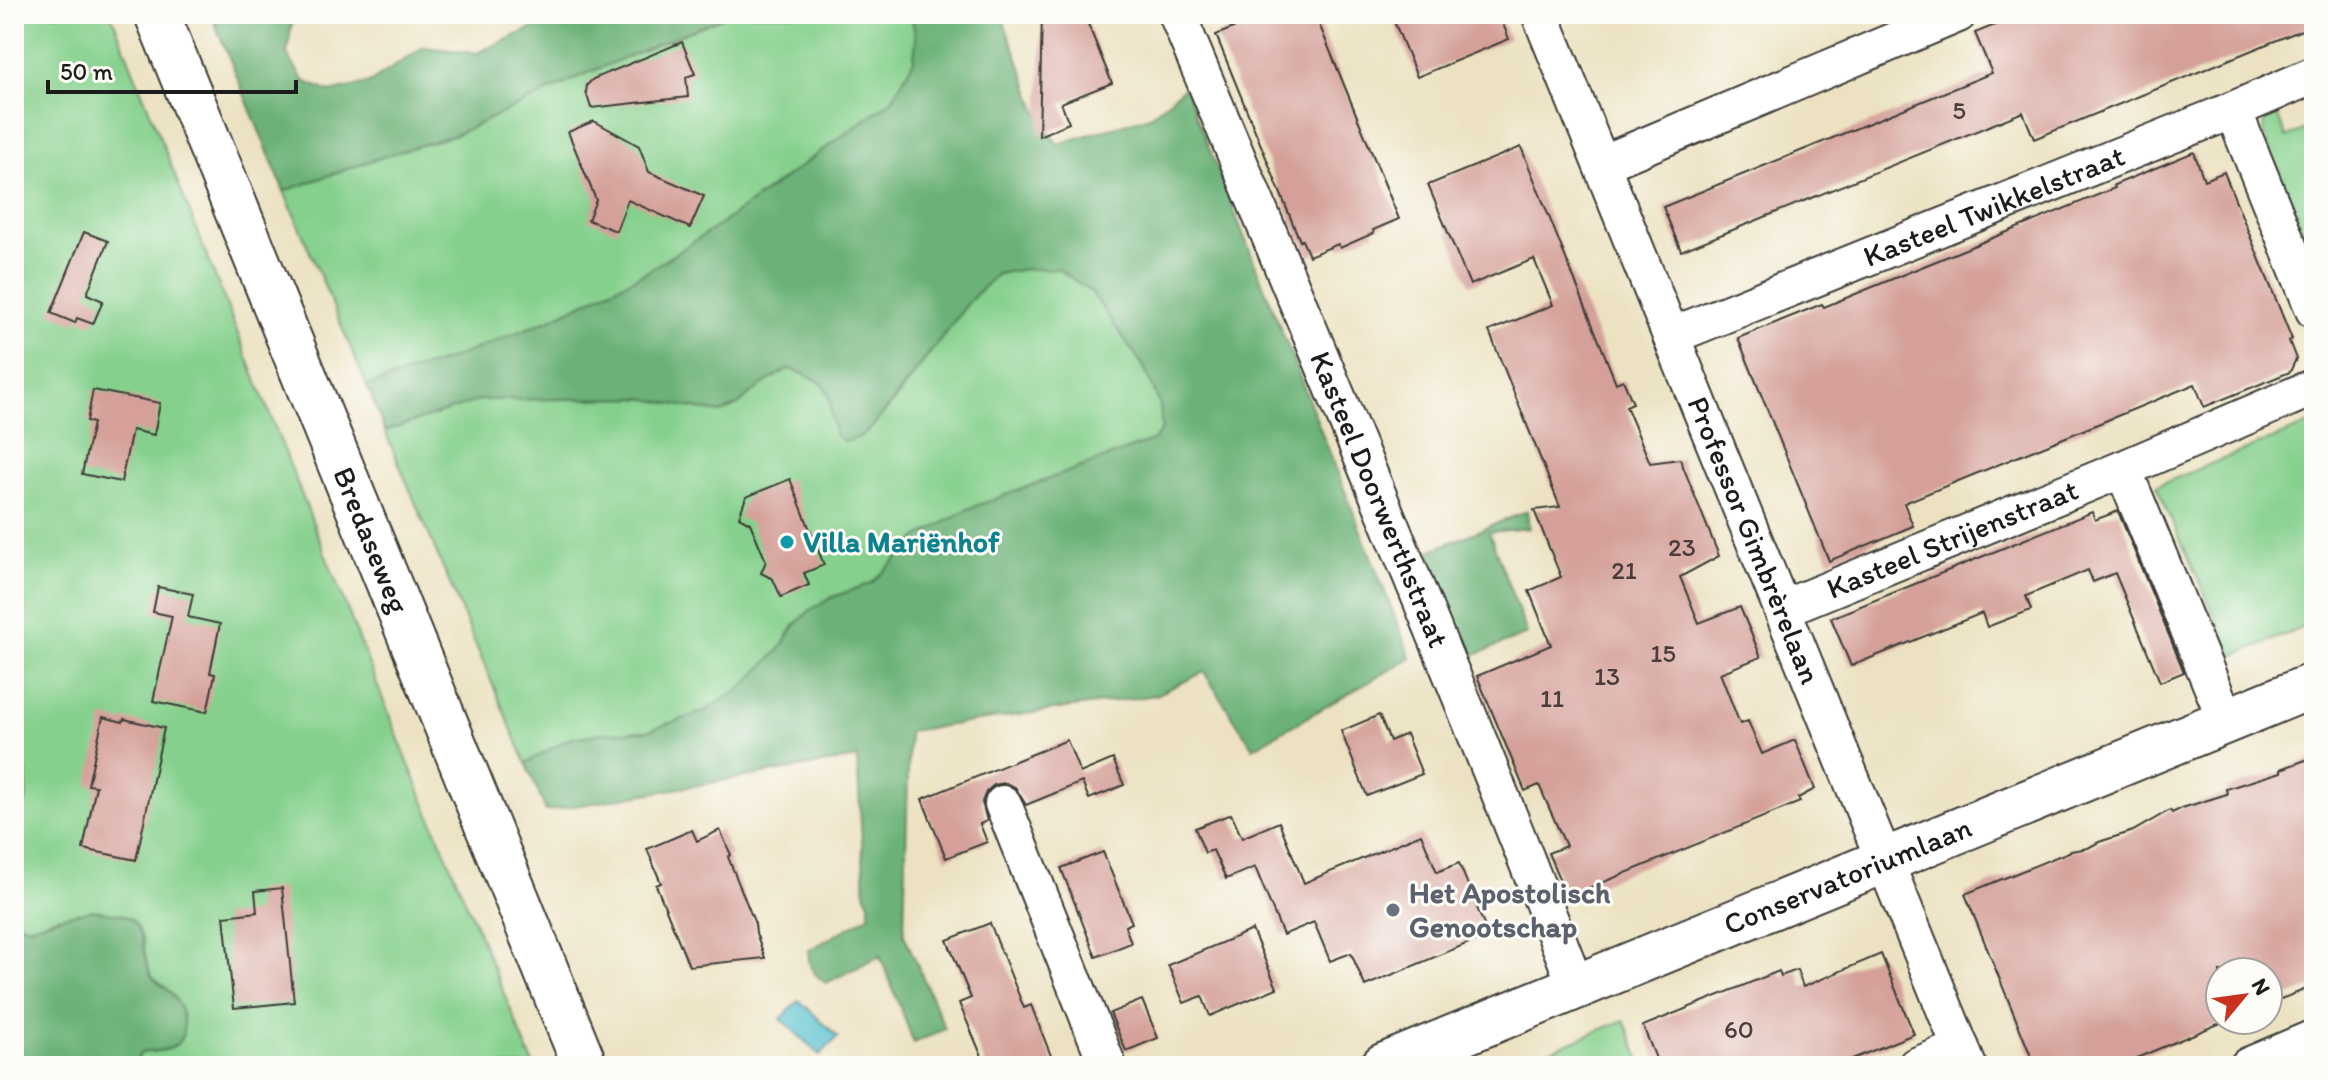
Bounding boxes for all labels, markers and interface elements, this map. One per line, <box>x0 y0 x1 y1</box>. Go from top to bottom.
scale bar <box>48 44 296 94</box>
text: 50 m <box>60 57 113 86</box>
house number: 5 <box>1952 94 1966 126</box>
street label: Kasteel Twikkelstraat <box>1858 137 2130 275</box>
street label: Kasteel Doorwerthstraat <box>1302 346 1458 653</box>
street label: Professor Gimbrèrelaan <box>1680 391 1829 689</box>
street label: Bredaseweg <box>325 461 418 619</box>
street label: Kasteel Strijenstraat <box>1821 471 2083 607</box>
place label: Villa Mariënhof <box>803 523 1000 560</box>
house number: 23 <box>1668 531 1696 563</box>
marker: Villa Mariënhof <box>778 533 796 551</box>
house number: 21 <box>1611 554 1637 586</box>
house number: 15 <box>1650 637 1676 669</box>
house number: 13 <box>1594 660 1620 692</box>
house number: 11 <box>1540 682 1564 714</box>
street label: Conservatoriumlaan <box>1718 808 1977 943</box>
place label: Het Apostolisch Genootschap <box>1409 874 1611 945</box>
marker: Het Apostolisch Genootschap <box>1384 901 1402 919</box>
north arrow <box>2204 956 2284 1036</box>
text: N <box>2246 974 2276 1000</box>
house number: 60 <box>1724 1013 1754 1045</box>

